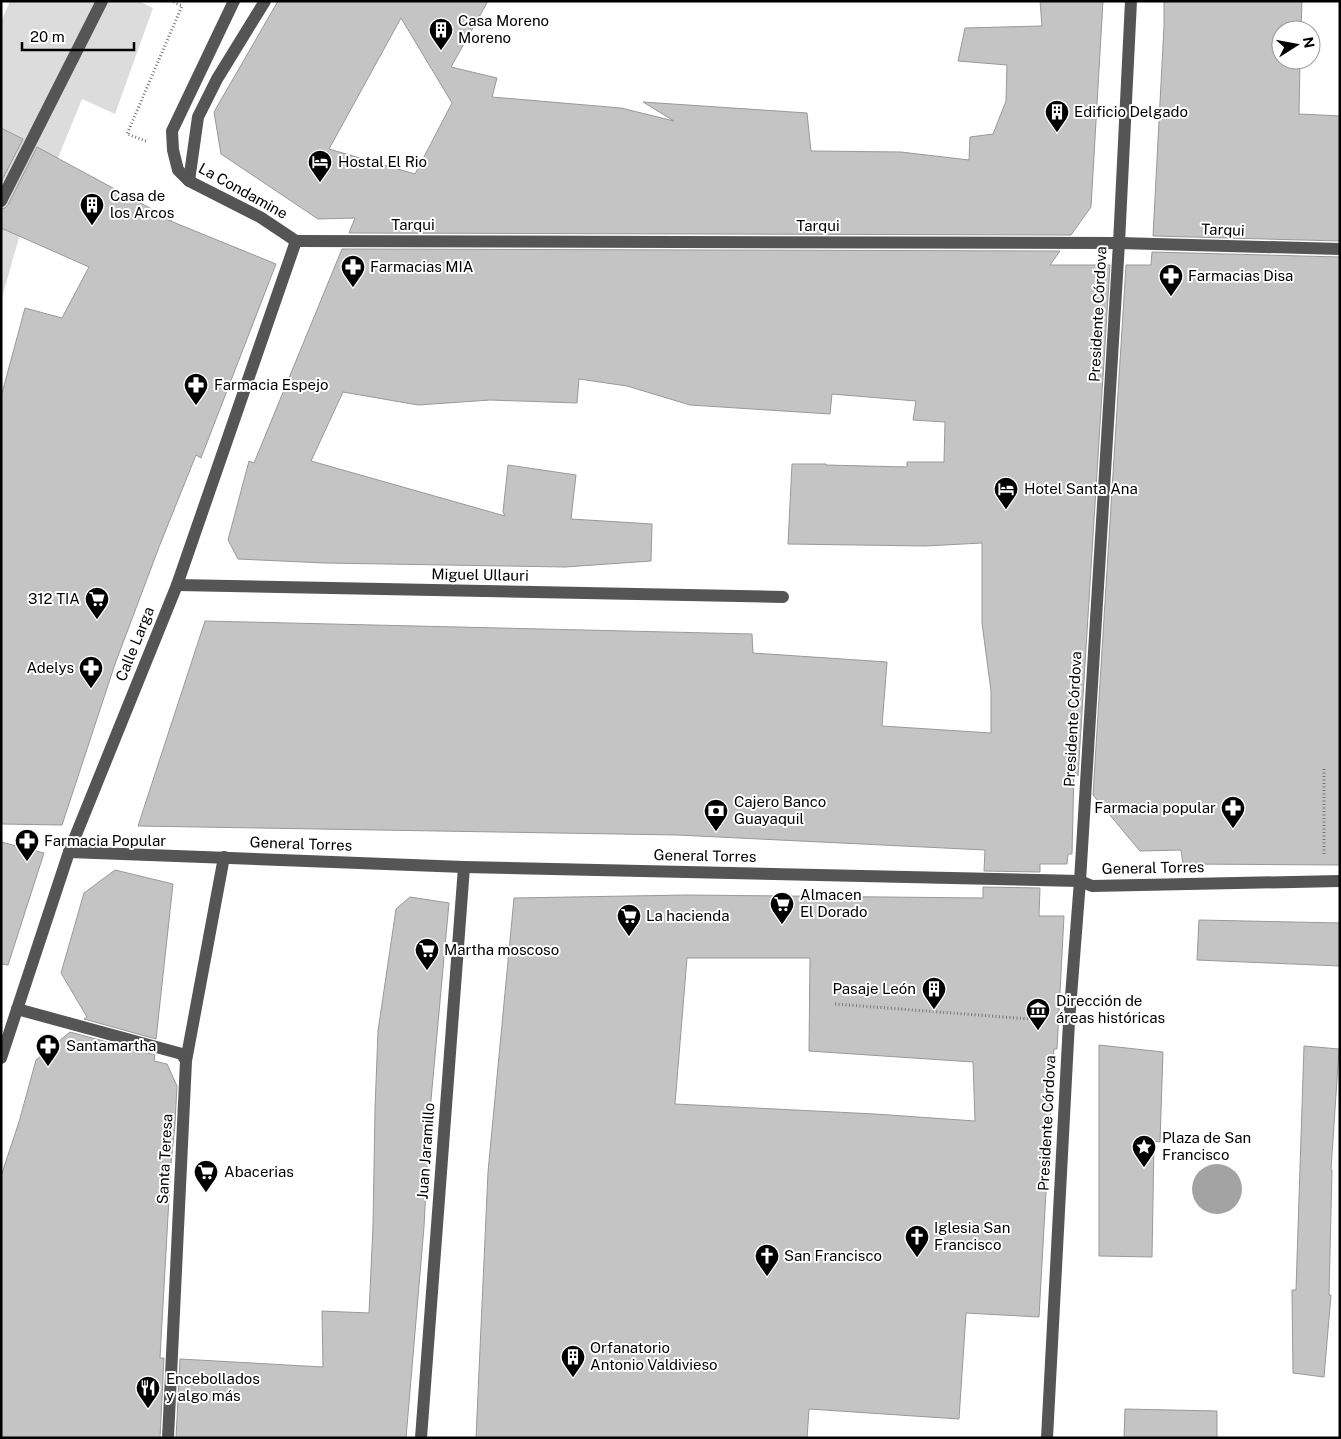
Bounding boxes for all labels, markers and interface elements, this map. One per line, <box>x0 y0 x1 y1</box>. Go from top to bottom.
place label: Casa Moreno Moreno <box>458 12 549 46</box>
building icon: Casa Moreno Moreno <box>428 17 454 51</box>
scale bar <box>22 20 135 52</box>
north arrow <box>1271 20 1321 70</box>
text: 20 m <box>30 28 65 45</box>
text: N <box>1300 36 1318 49</box>
building icon: Edificio Delgado <box>1044 99 1070 133</box>
place label: Edificio Delgado <box>1074 103 1188 120</box>
hotel icon: Hostal El Rio <box>307 149 333 183</box>
place label: Hostal El Rio <box>338 153 427 170</box>
street label: La Condamine <box>196 159 291 222</box>
place label: Casa de los Arcos <box>110 187 174 221</box>
building icon: Casa de los Arcos <box>79 192 105 226</box>
street label: Tarqui <box>391 216 435 233</box>
street label: Tarqui <box>796 217 840 234</box>
street label: Tarqui <box>1201 220 1245 239</box>
street label: Presidente Córdova <box>1085 246 1110 382</box>
pharmacy icon: Farmacias MIA <box>340 254 366 288</box>
place label: Farmacias MIA <box>370 258 474 275</box>
pharmacy icon: Farmacias Disa <box>1158 263 1184 297</box>
place label: Farmacias Disa <box>1188 267 1293 284</box>
pharmacy icon: Farmacia Espejo <box>183 372 209 406</box>
place label: Farmacia Espejo <box>214 376 328 393</box>
hotel icon: Hotel Santa Ana <box>993 476 1019 510</box>
place label: Hotel Santa Ana <box>1024 480 1138 497</box>
street label: Miguel Ullauri <box>431 565 529 584</box>
supermarket icon: 312 TIA <box>84 586 110 620</box>
place label: 312 TIA <box>28 590 80 607</box>
street label: Calle Larga <box>112 604 157 684</box>
street label: Presidente Córdova <box>1060 651 1085 787</box>
pharmacy icon: Adelys <box>78 655 104 689</box>
place label: Adelys <box>26 659 74 676</box>
place label: Cajero Banco Guayaquil <box>734 793 826 827</box>
pharmacy icon: Farmacia popular <box>1220 795 1246 829</box>
bank icon: Cajero Banco Guayaquil <box>703 798 729 832</box>
place label: Farmacia popular <box>1094 799 1216 816</box>
pharmacy icon: Farmacia Popular <box>14 828 40 862</box>
place label: Farmacia Popular <box>44 832 166 849</box>
street label: General Torres <box>249 833 353 854</box>
street label: General Torres <box>654 846 757 865</box>
street label: General Torres <box>1101 858 1204 877</box>
place label: Almacen El Dorado <box>800 886 868 920</box>
supermarket icon: Almacen El Dorado <box>769 891 795 925</box>
supermarket icon: La hacienda <box>616 903 642 937</box>
place label: La hacienda <box>646 907 729 924</box>
supermarket icon: Martha moscoso <box>414 937 440 971</box>
place label: Martha moscoso <box>444 941 559 958</box>
building icon: Pasaje León <box>921 976 947 1010</box>
place label: Pasaje León <box>832 980 916 997</box>
place label: Dirección de áreas históricas <box>1056 992 1165 1026</box>
museum icon: Dirección de áreas históricas <box>1025 997 1051 1031</box>
pharmacy icon: Santamartha <box>35 1033 61 1067</box>
place label: Santamartha <box>66 1037 156 1054</box>
street label: Presidente Córdova <box>1034 1055 1059 1191</box>
street label: Juan Jaramillo <box>414 1102 437 1200</box>
street label: Santa Teresa <box>154 1113 175 1205</box>
place label: Plaza de San Francisco <box>1162 1129 1251 1163</box>
place icon: Plaza de San Francisco <box>1131 1134 1157 1168</box>
supermarket icon: Abacerias <box>193 1159 219 1193</box>
place label: Abacerias <box>224 1163 294 1180</box>
place label: Iglesia San Francisco <box>934 1219 1010 1253</box>
church icon: Iglesia San Francisco <box>904 1224 930 1258</box>
church icon: San Francisco <box>754 1243 780 1277</box>
place label: San Francisco <box>784 1247 882 1264</box>
place label: Orfanatorio Antonio Valdivieso <box>590 1339 718 1373</box>
building icon: Orfanatorio Antonio Valdivieso <box>560 1344 586 1378</box>
place label: Encebollados y algo más <box>166 1370 260 1404</box>
restaurant icon: Encebollados y algo más <box>135 1375 161 1409</box>

